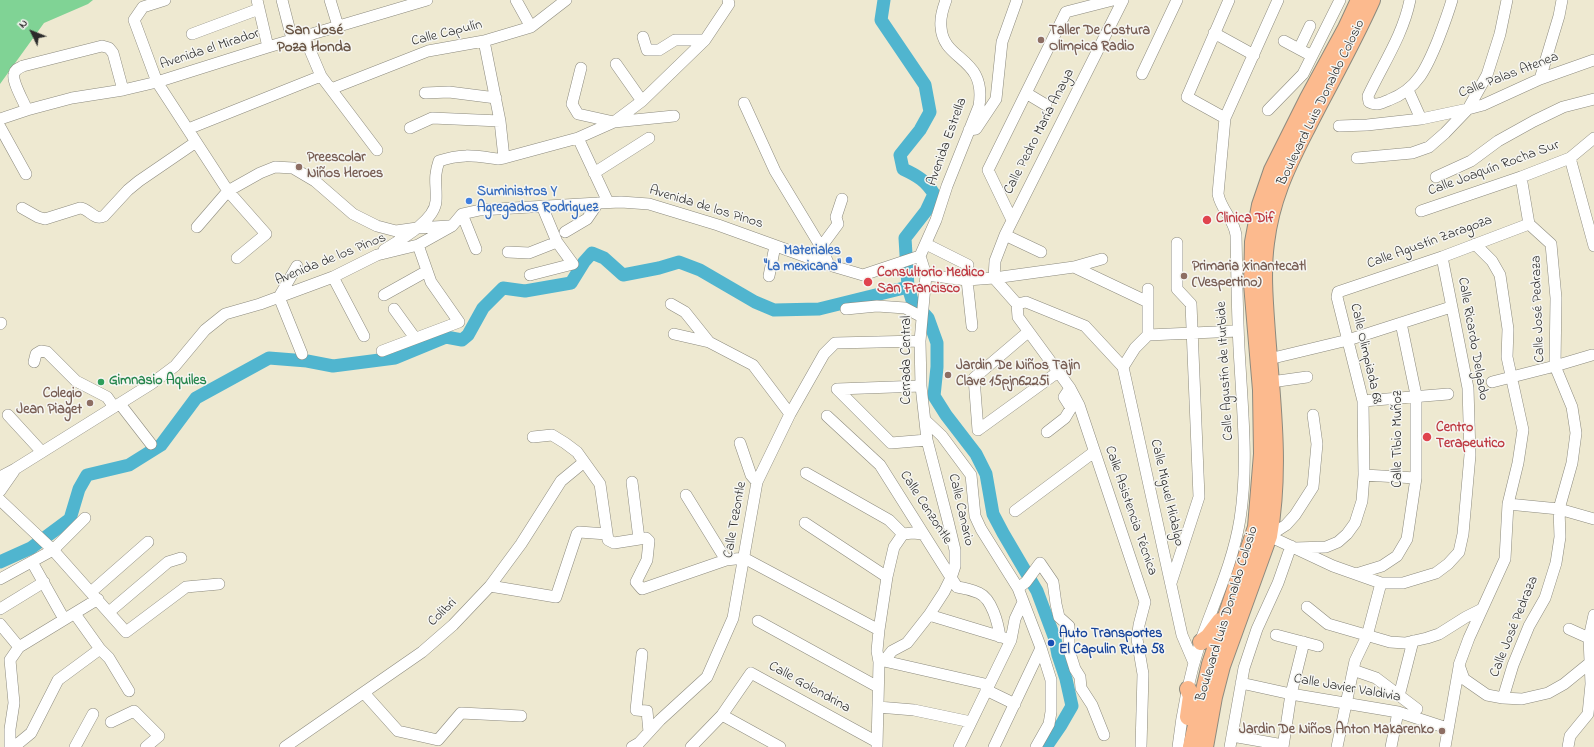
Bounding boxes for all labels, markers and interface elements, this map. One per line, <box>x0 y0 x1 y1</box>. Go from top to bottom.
north arrow <box>12 12 52 52</box>
text: N <box>15 16 32 32</box>
street label: Calle Capulín <box>410 17 484 51</box>
street label: Boulevard Luis Donaldo Colosio <box>1274 17 1370 189</box>
district label: San José Poza Honda <box>277 23 351 58</box>
place label: Taller De Costura Olimpica Radio <box>1049 24 1150 56</box>
street label: Avenida el Mirador <box>158 26 262 74</box>
marker: Taller De Costura Olimpica Radio <box>1036 35 1046 45</box>
street label: Calle Palas Atenea <box>1457 49 1561 103</box>
street label: Calle Pedro María Anaya <box>1001 66 1079 198</box>
street label: Avenida Estrella <box>924 96 972 188</box>
street label: Calle Joaquín Rocha Sur <box>1426 137 1562 201</box>
place label: Preescolar Niños Heroes <box>307 151 383 184</box>
marker: Preescolar Niños Heroes <box>294 162 304 172</box>
street label: Avenida de los Pinos <box>647 183 765 233</box>
place label: Suministros Y Agregados Rodriguez <box>477 185 598 218</box>
marker: Suministros Y Agregados Rodriguez <box>464 196 474 206</box>
place label: Clinica Dif <box>1216 212 1275 228</box>
street label: Calle Agustín Zaragoza <box>1365 213 1495 273</box>
marker: Clinica Dif <box>1201 214 1213 226</box>
street label: Avenida de los Pinos <box>273 230 389 290</box>
place label: Materiales "La mexicana" <box>764 244 841 276</box>
marker: Materiales "La mexicana" <box>844 255 854 265</box>
street label: Calle José Pedraza <box>1529 255 1549 363</box>
place label: Primaria Xinantecatl (Vespertino) <box>1192 260 1306 292</box>
place label: Consultorio Medico San Francisco <box>877 266 985 298</box>
marker: Primaria Xinantecatl (Vespertino) <box>1179 271 1189 281</box>
marker: Consultorio Medico San Francisco <box>862 276 874 288</box>
street label: Calle Ricardo Delgado <box>1453 276 1491 402</box>
street label: Calle Agustín de Iturbide <box>1214 301 1238 441</box>
street label: Calle Olimpiada 68 <box>1345 302 1385 406</box>
street label: Cerrada Central <box>900 316 916 404</box>
place label: Jardin De Niños Tajin Clave 15pjn6225i <box>956 359 1080 392</box>
marker: Jardin De Niños Tajin Clave 15pjn6225i <box>943 370 953 380</box>
place label: Gimnasio Aquiles <box>109 374 207 390</box>
marker: Gimnasio Aquiles <box>96 377 106 387</box>
place label: Colegio Jean Piaget <box>16 387 82 420</box>
street label: Calle Tibio Muñoz <box>1391 390 1407 488</box>
marker: Colegio Jean Piaget <box>85 398 95 408</box>
place label: Centro Terapeutico <box>1436 421 1505 454</box>
marker: Centro Terapeutico <box>1421 431 1433 443</box>
street label: Calle Miguel Hidalgo <box>1146 438 1186 548</box>
street label: Calle Asistencia Técnica <box>1100 444 1160 578</box>
street label: Calle Cenzontle <box>895 468 955 548</box>
street label: Calle Canario <box>944 472 976 548</box>
street label: Calle Tezontle <box>721 480 751 560</box>
street label: Boulevard Luis Donaldo Colosio <box>1193 524 1263 704</box>
street label: Calle José Pedraza <box>1487 574 1543 680</box>
street label: Colibri <box>425 595 461 631</box>
place label: Auto Transportes El Capulin Ruta 58 <box>1059 627 1164 660</box>
marker: Auto Transportes El Capulin Ruta 58 <box>1046 638 1056 648</box>
street label: Calle Golondrina <box>765 659 853 717</box>
street label: Calle Javier Valdivia <box>1292 671 1402 707</box>
place label: Jardin De Niños Anton Makarenko <box>1239 723 1434 739</box>
marker: Jardin De Niños Anton Makarenko <box>1437 726 1447 736</box>

